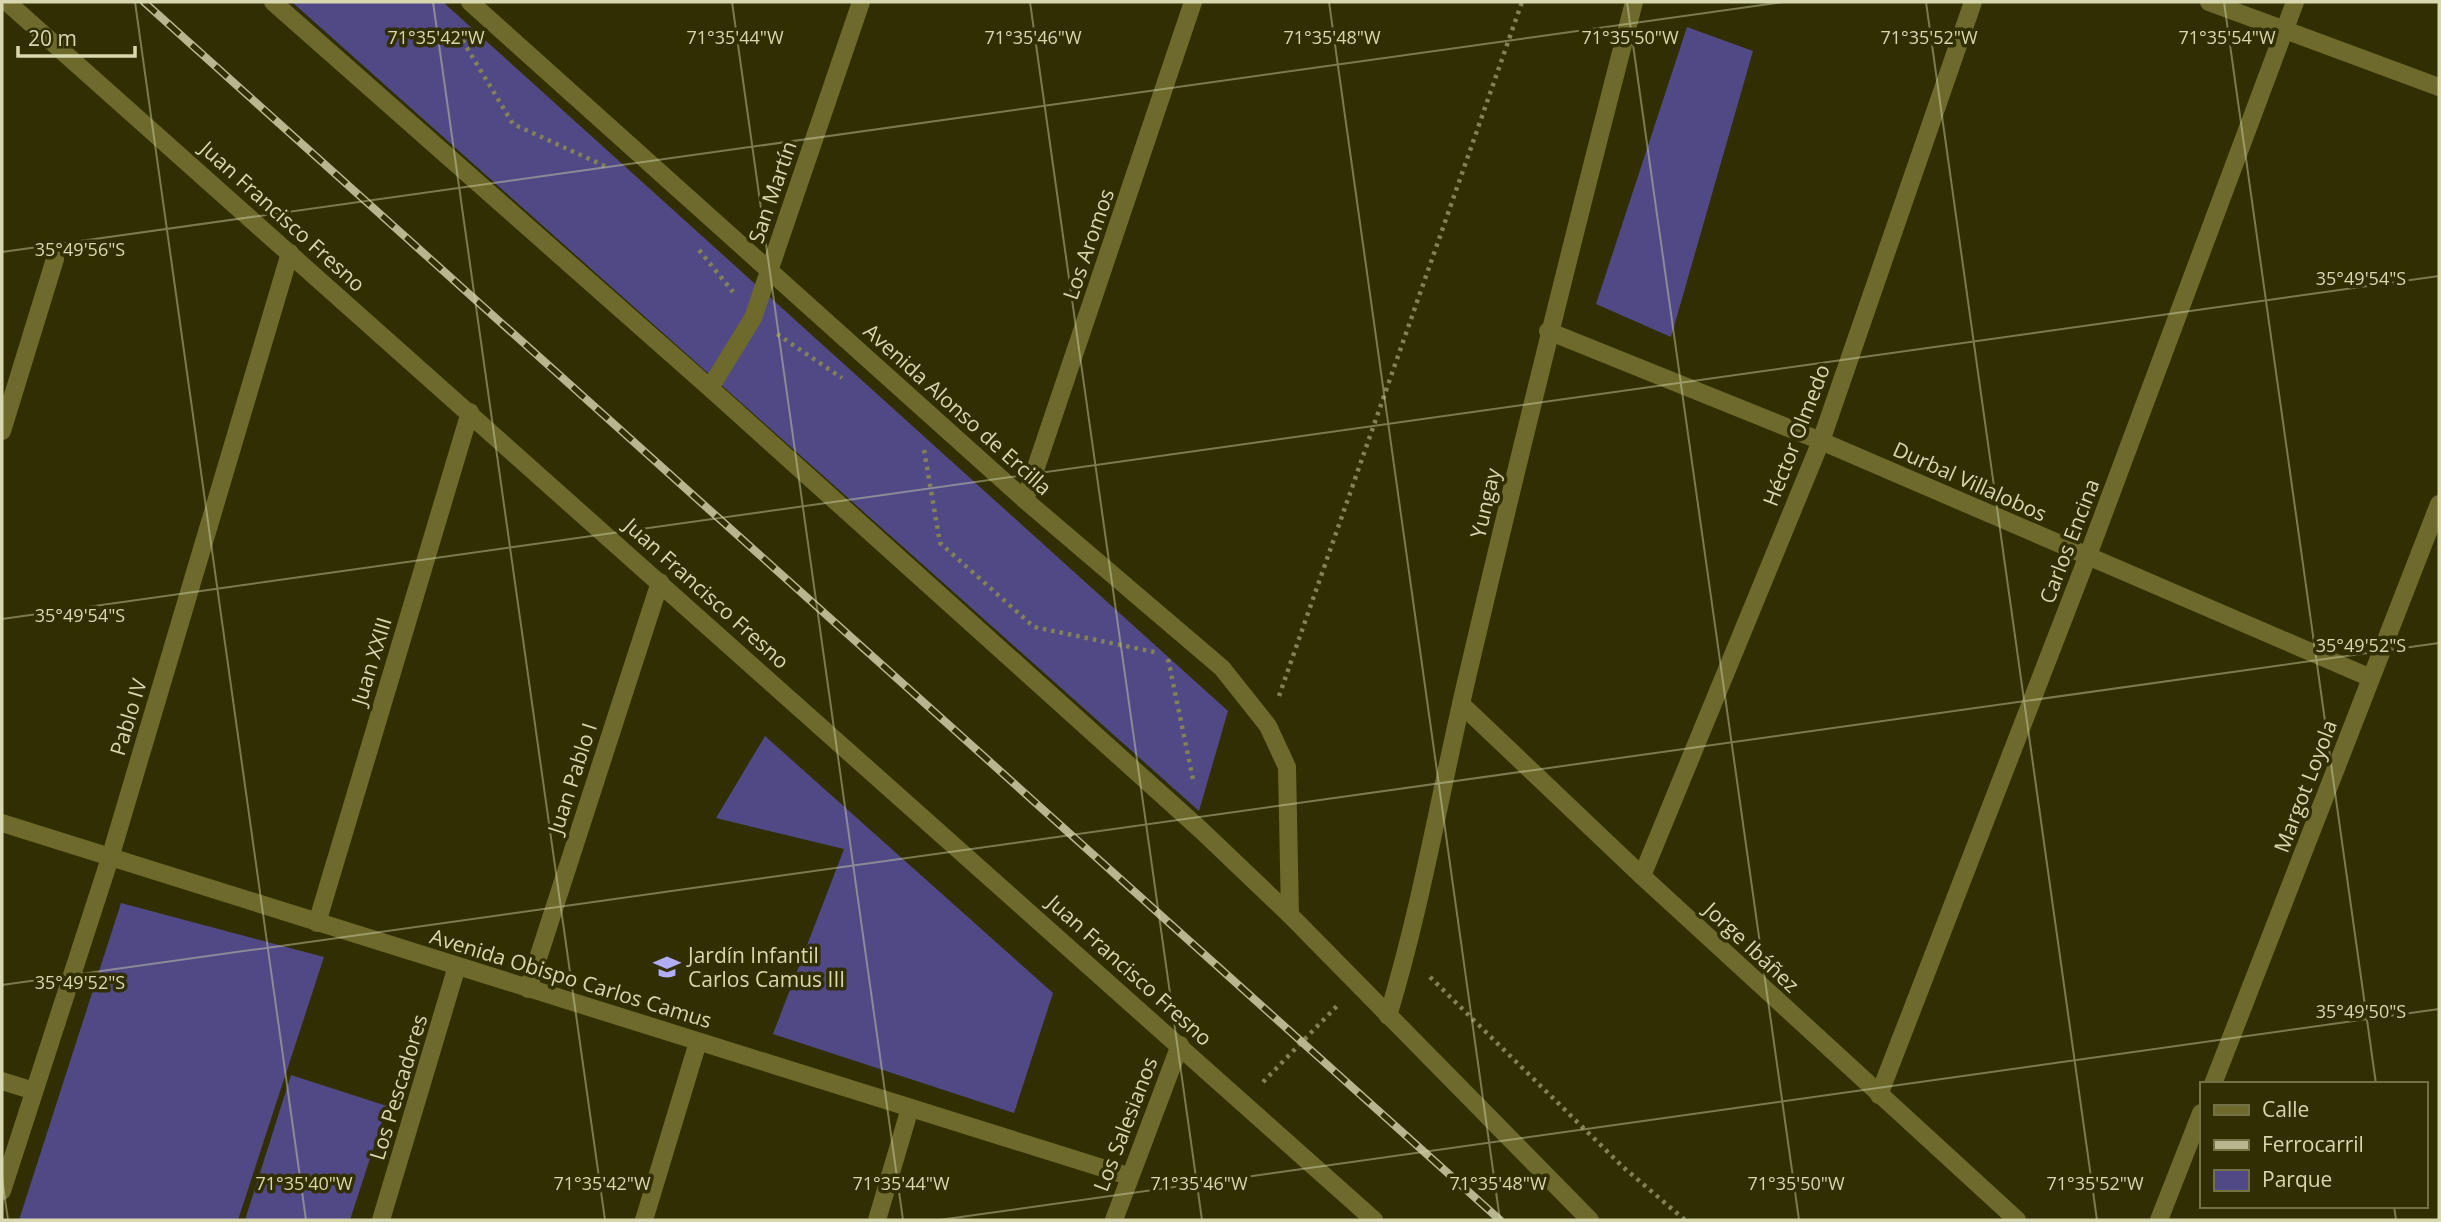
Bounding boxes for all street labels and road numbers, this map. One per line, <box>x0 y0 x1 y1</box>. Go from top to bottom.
street label: Juan Francisco Fresno <box>193 133 371 298</box>
street label: San Martín <box>741 137 803 247</box>
street label: Los Aromos <box>1056 185 1120 303</box>
street label: Avenida Alonso de Ercilla <box>858 317 1058 501</box>
street label: Héctor Olmedo <box>1756 360 1836 510</box>
street label: Durbal Villalobos <box>1889 435 2051 527</box>
street label: Yungay <box>1463 465 1507 541</box>
street label: Carlos Encina <box>2032 475 2106 607</box>
street label: Juan Francisco Fresno <box>617 510 795 675</box>
street label: Juan XXIII <box>344 614 398 710</box>
street label: Pablo IV <box>103 675 153 759</box>
street label: Margot Loyola <box>2267 716 2343 856</box>
street label: Juan Pablo I <box>540 719 603 839</box>
street label: Juan Francisco Fresno <box>1040 887 1218 1052</box>
street label: Jorge Ibáñez <box>1697 894 1806 998</box>
street label: Avenida Obispo Carlos Camus <box>427 922 715 1034</box>
street label: Los Pescadores <box>363 1011 433 1163</box>
street label: Los Salesianos <box>1087 1053 1163 1195</box>

